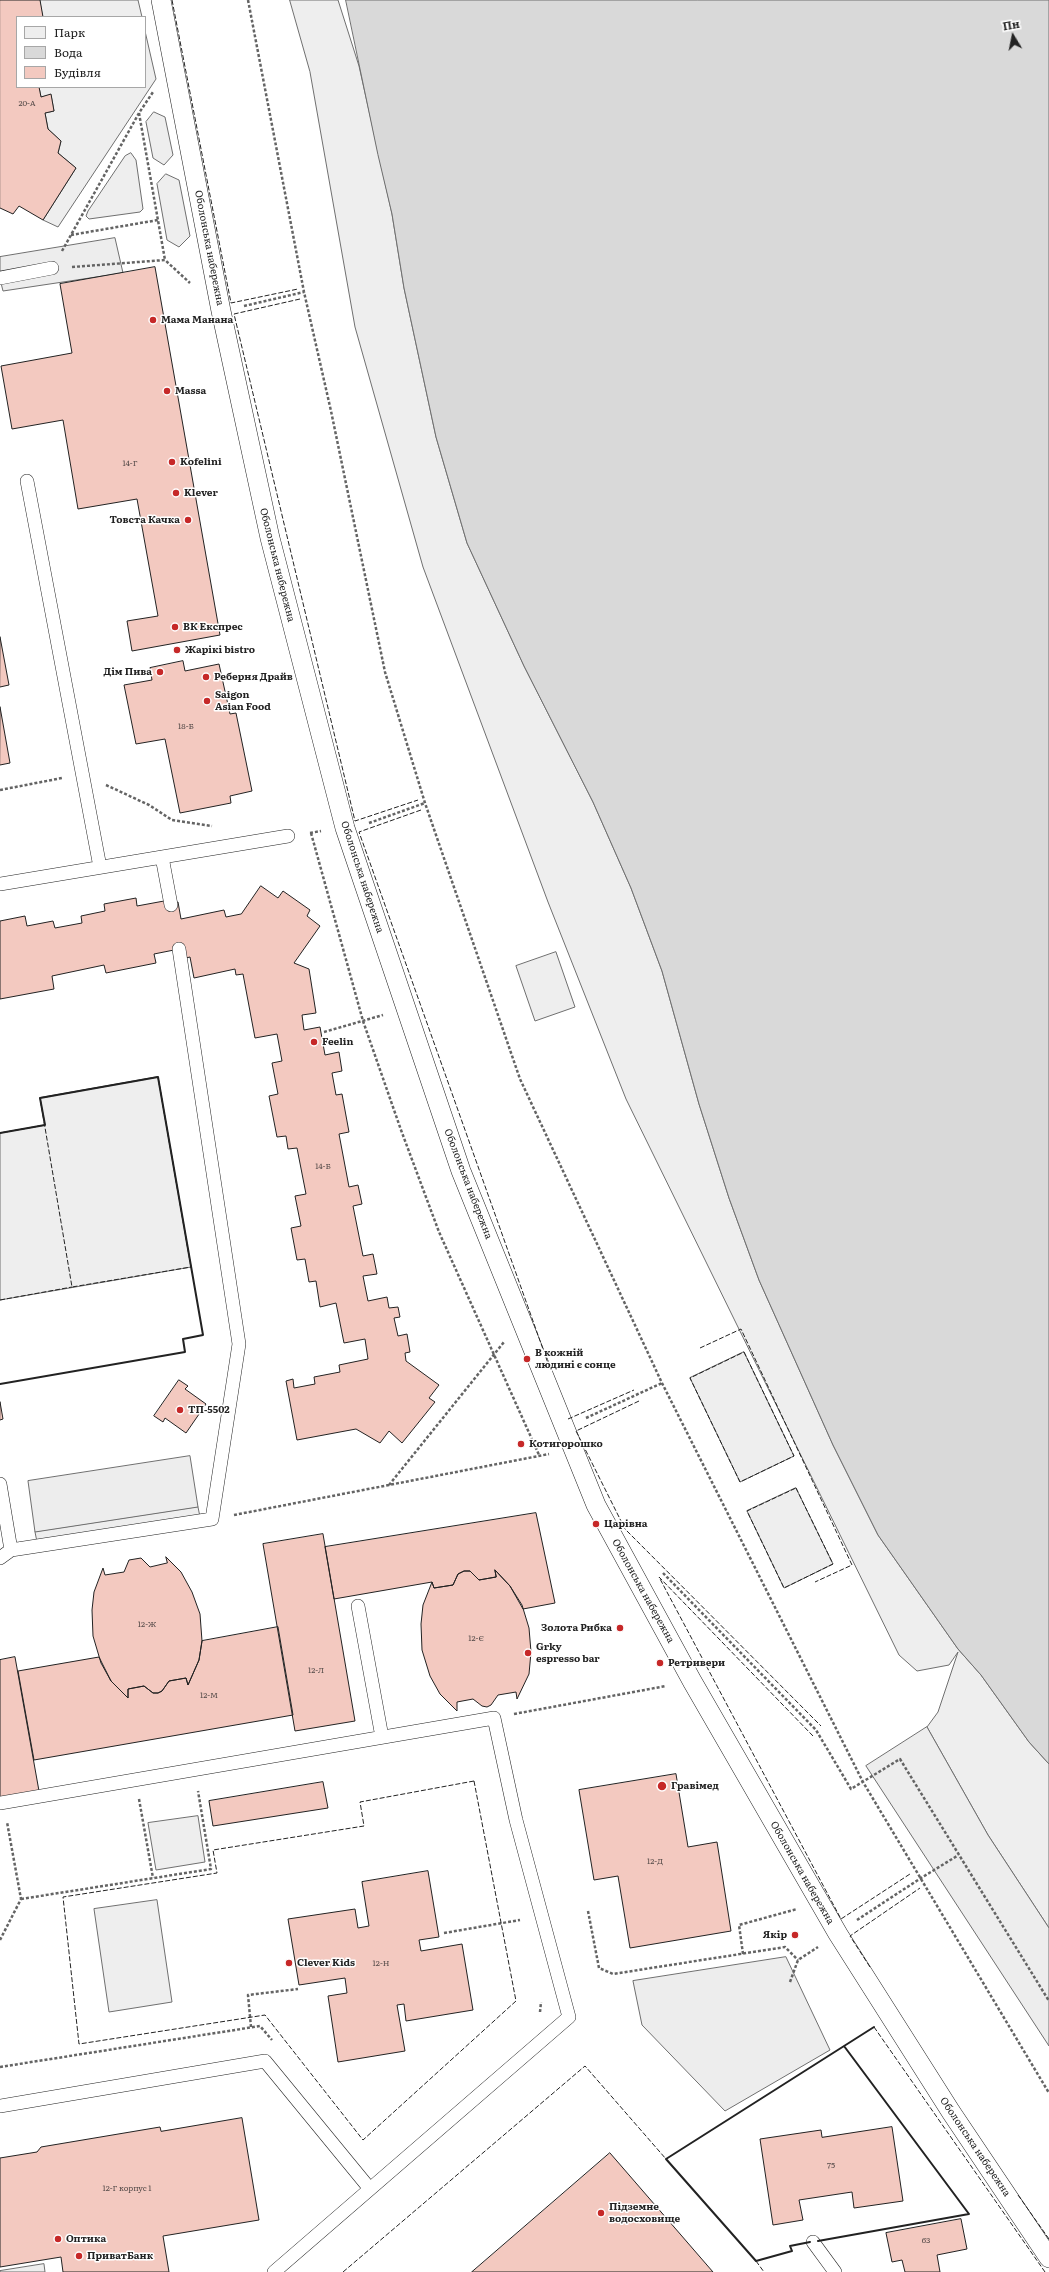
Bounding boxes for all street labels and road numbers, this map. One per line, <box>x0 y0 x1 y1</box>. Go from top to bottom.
street label: Оболонська набережна <box>192 189 226 307</box>
street label: Оболонська набережна <box>257 507 297 623</box>
street label: Оболонська набережна <box>338 819 386 935</box>
street label: Оболонська набережна <box>441 1127 495 1241</box>
street label: Оболонська набережна <box>609 1537 677 1645</box>
street label: Оболонська набережна <box>768 1819 836 1927</box>
street label: Оболонська набережна <box>937 2095 1013 2199</box>

